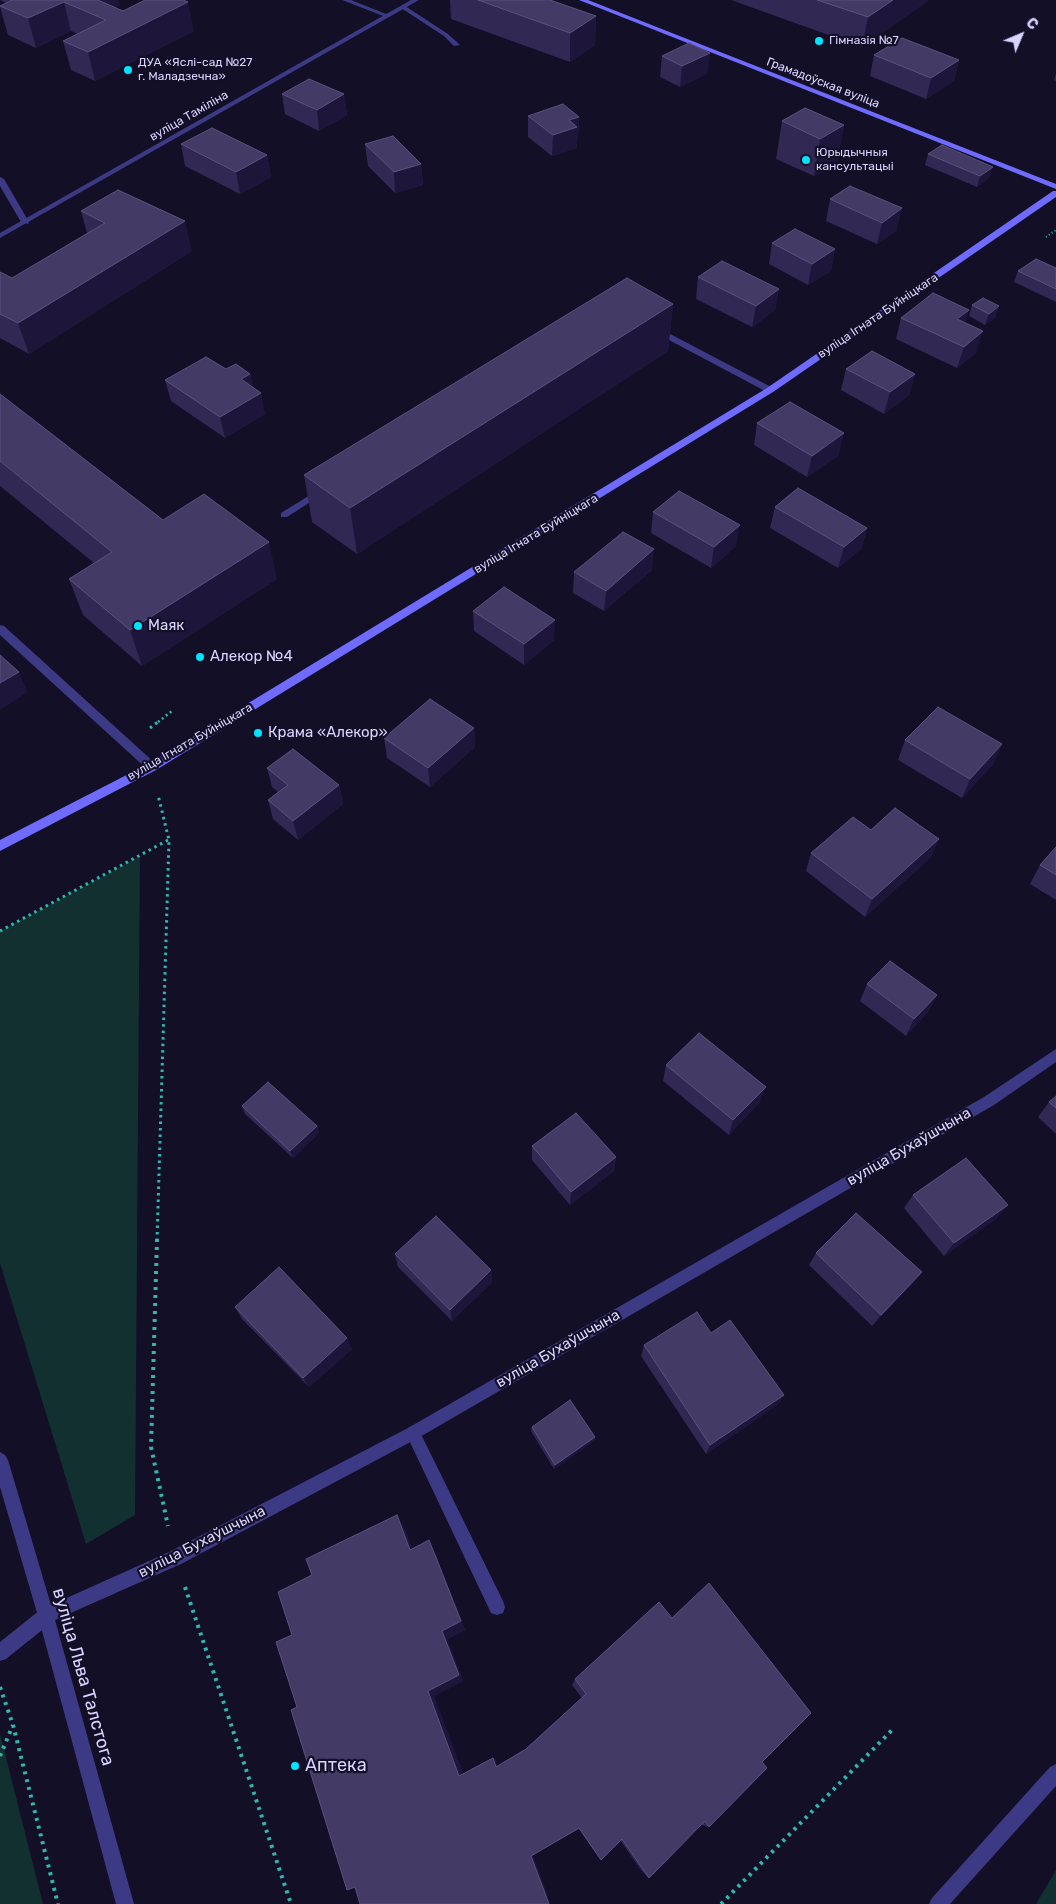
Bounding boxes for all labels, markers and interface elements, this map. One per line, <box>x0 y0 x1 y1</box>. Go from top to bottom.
north arrow <box>996 10 1046 60</box>
text: С <box>1022 15 1041 34</box>
place label: Гімназія №7 <box>829 34 899 48</box>
marker: Гімназія №7 <box>813 35 825 47</box>
street label: Грамадоўская вуліца <box>764 55 882 111</box>
place label: ДУА «Яслі-сад №27 г. Маладзечна» <box>138 56 253 84</box>
marker: ДУА «Яслі-сад №27 г. Маладзечна» <box>122 64 134 76</box>
street label: вуліца Таміліна <box>147 88 231 144</box>
place label: Юрыдычныя кансультацыі <box>816 146 894 174</box>
marker: Юрыдычныя кансультацыі <box>800 154 812 166</box>
street label: вуліца Ігната Буйніцкага <box>815 270 941 362</box>
street label: вуліца Ігната Буйніцкага <box>471 491 601 577</box>
place label: Маяк <box>148 617 184 635</box>
marker: Маяк <box>132 620 144 632</box>
place label: Алекор №4 <box>210 648 293 666</box>
marker: Алекор №4 <box>194 651 206 663</box>
street label: вуліца Ігната Буйніцкага <box>125 700 255 784</box>
place label: Крама «Алекор» <box>268 724 388 742</box>
marker: Крама «Алекор» <box>252 727 264 739</box>
street label: вуліца Бухаўшчына <box>844 1104 974 1190</box>
street label: вуліца Бухаўшчына <box>493 1306 623 1392</box>
street label: вуліца Бухаўшчына <box>135 1502 269 1582</box>
street label: вуліца Льва Талстога <box>47 1586 119 1768</box>
place label: Аптека <box>305 1755 367 1777</box>
marker: Аптека <box>289 1760 301 1772</box>

